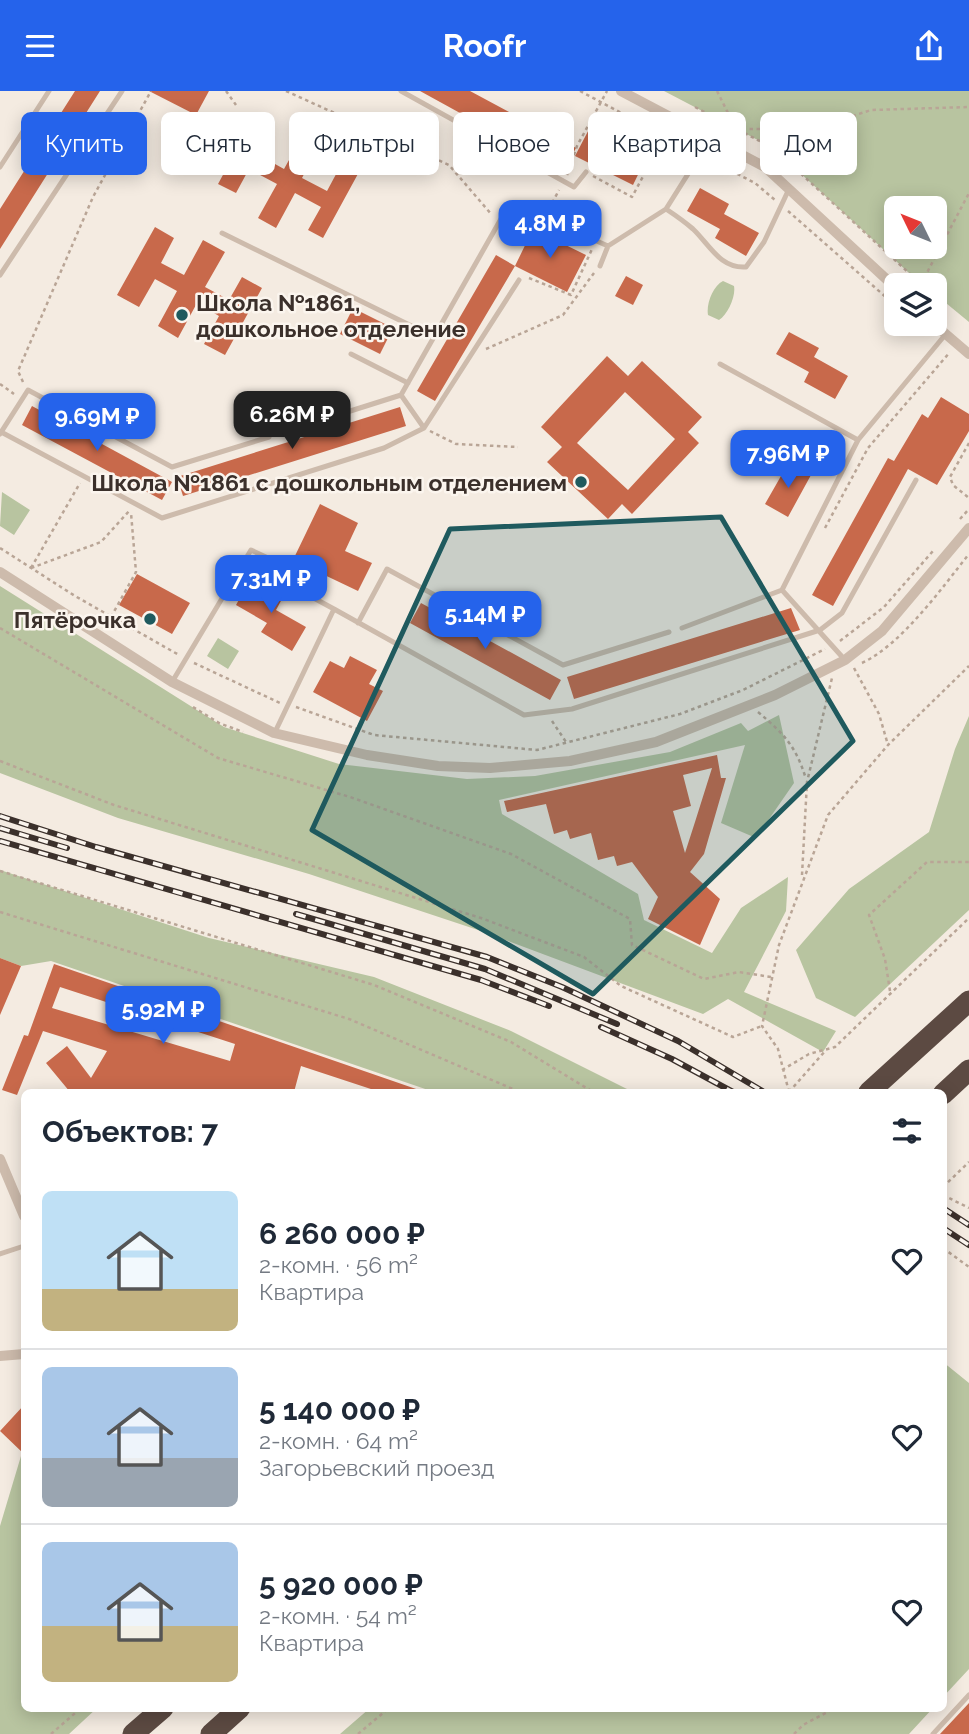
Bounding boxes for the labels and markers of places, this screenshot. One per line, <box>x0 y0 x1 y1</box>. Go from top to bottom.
pin: 4.8M ₽ <box>493 201 607 260</box>
place label: Школа №1861, дошкольное отделение <box>196 289 466 342</box>
marker: Школа №1861, дошкольное отделение <box>174 307 190 323</box>
pin: 6.26M ₽ <box>227 391 357 451</box>
pin: 9.69M ₽ <box>32 393 162 453</box>
pin: 7.96M ₽ <box>723 431 853 490</box>
place label: Школа №1861 с дошкольным отделением <box>91 469 567 496</box>
marker: Школа №1861 с дошкольным отделением <box>573 474 589 490</box>
pin: 7.31M ₽ <box>206 555 336 615</box>
pin: 5.14M ₽ <box>420 591 550 651</box>
place label: Пятёрочка <box>14 606 136 633</box>
marker: Пятёрочка <box>142 611 158 627</box>
pin: 5.92M ₽ <box>98 986 228 1046</box>

